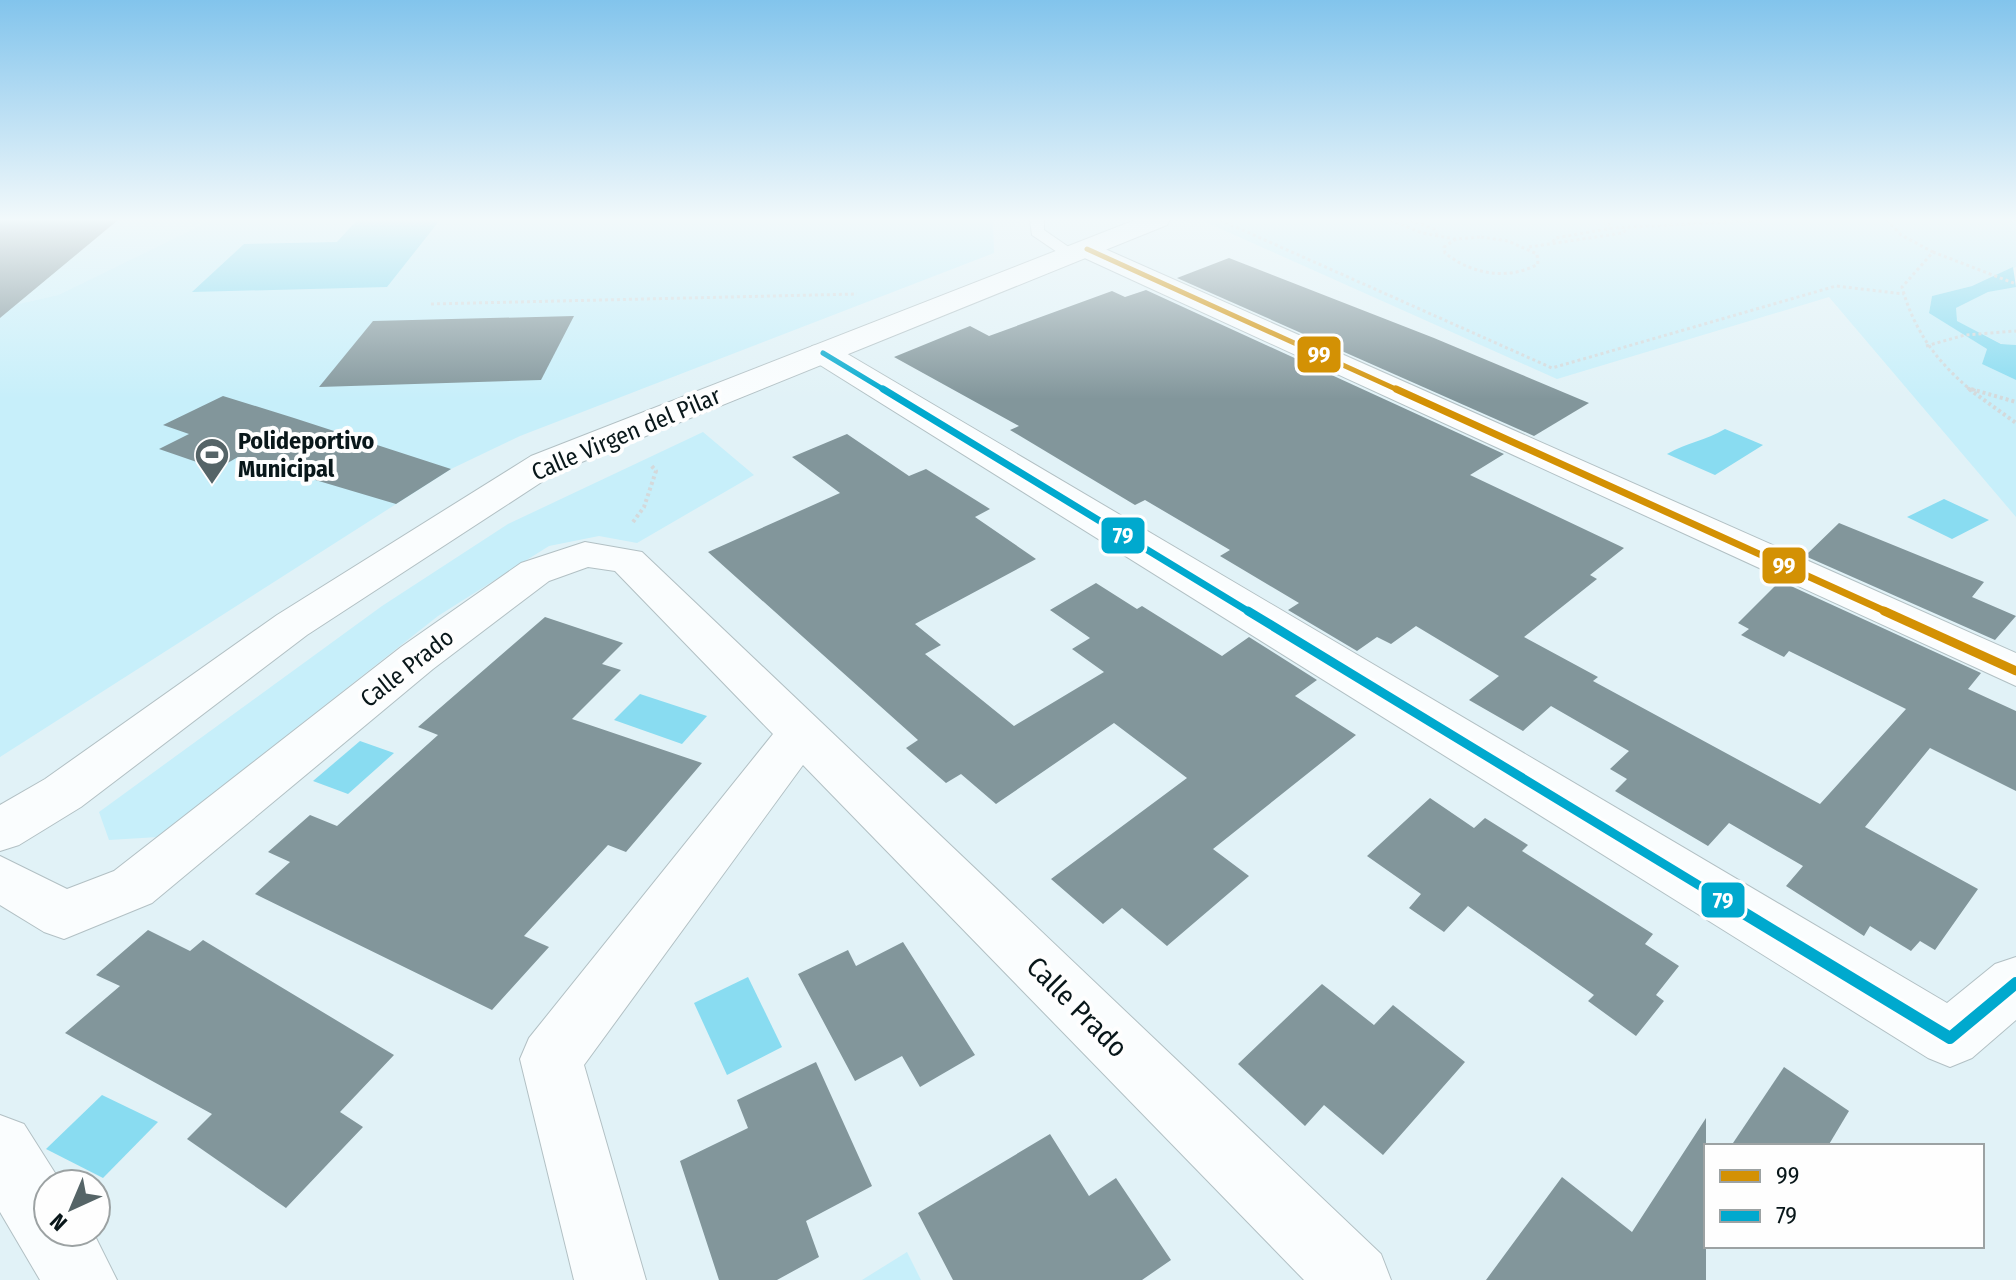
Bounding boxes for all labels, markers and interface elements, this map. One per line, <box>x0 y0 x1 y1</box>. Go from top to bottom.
line badge: 99 <box>1296 335 1342 374</box>
text: 99 <box>1308 341 1330 368</box>
street label: Calle Virgen del Pilar <box>527 381 725 486</box>
place label: Polideportivo Municipal <box>238 427 375 483</box>
sports icon: Polideportivo Municipal <box>193 436 231 486</box>
line badge: 79 <box>1100 516 1146 555</box>
text: 79 <box>1113 522 1133 549</box>
line badge: 99 <box>1761 546 1807 585</box>
text: 99 <box>1773 552 1795 579</box>
street label: Calle Prado <box>355 623 459 713</box>
line badge: 79 <box>1700 881 1746 919</box>
text: 79 <box>1713 887 1733 914</box>
street label: Calle Prado <box>1020 950 1134 1064</box>
legend <box>1704 1144 1984 1248</box>
text: 99 <box>1776 1162 1799 1190</box>
north arrow <box>32 1168 112 1248</box>
text: 79 <box>1776 1202 1797 1230</box>
text: N <box>44 1208 73 1236</box>

